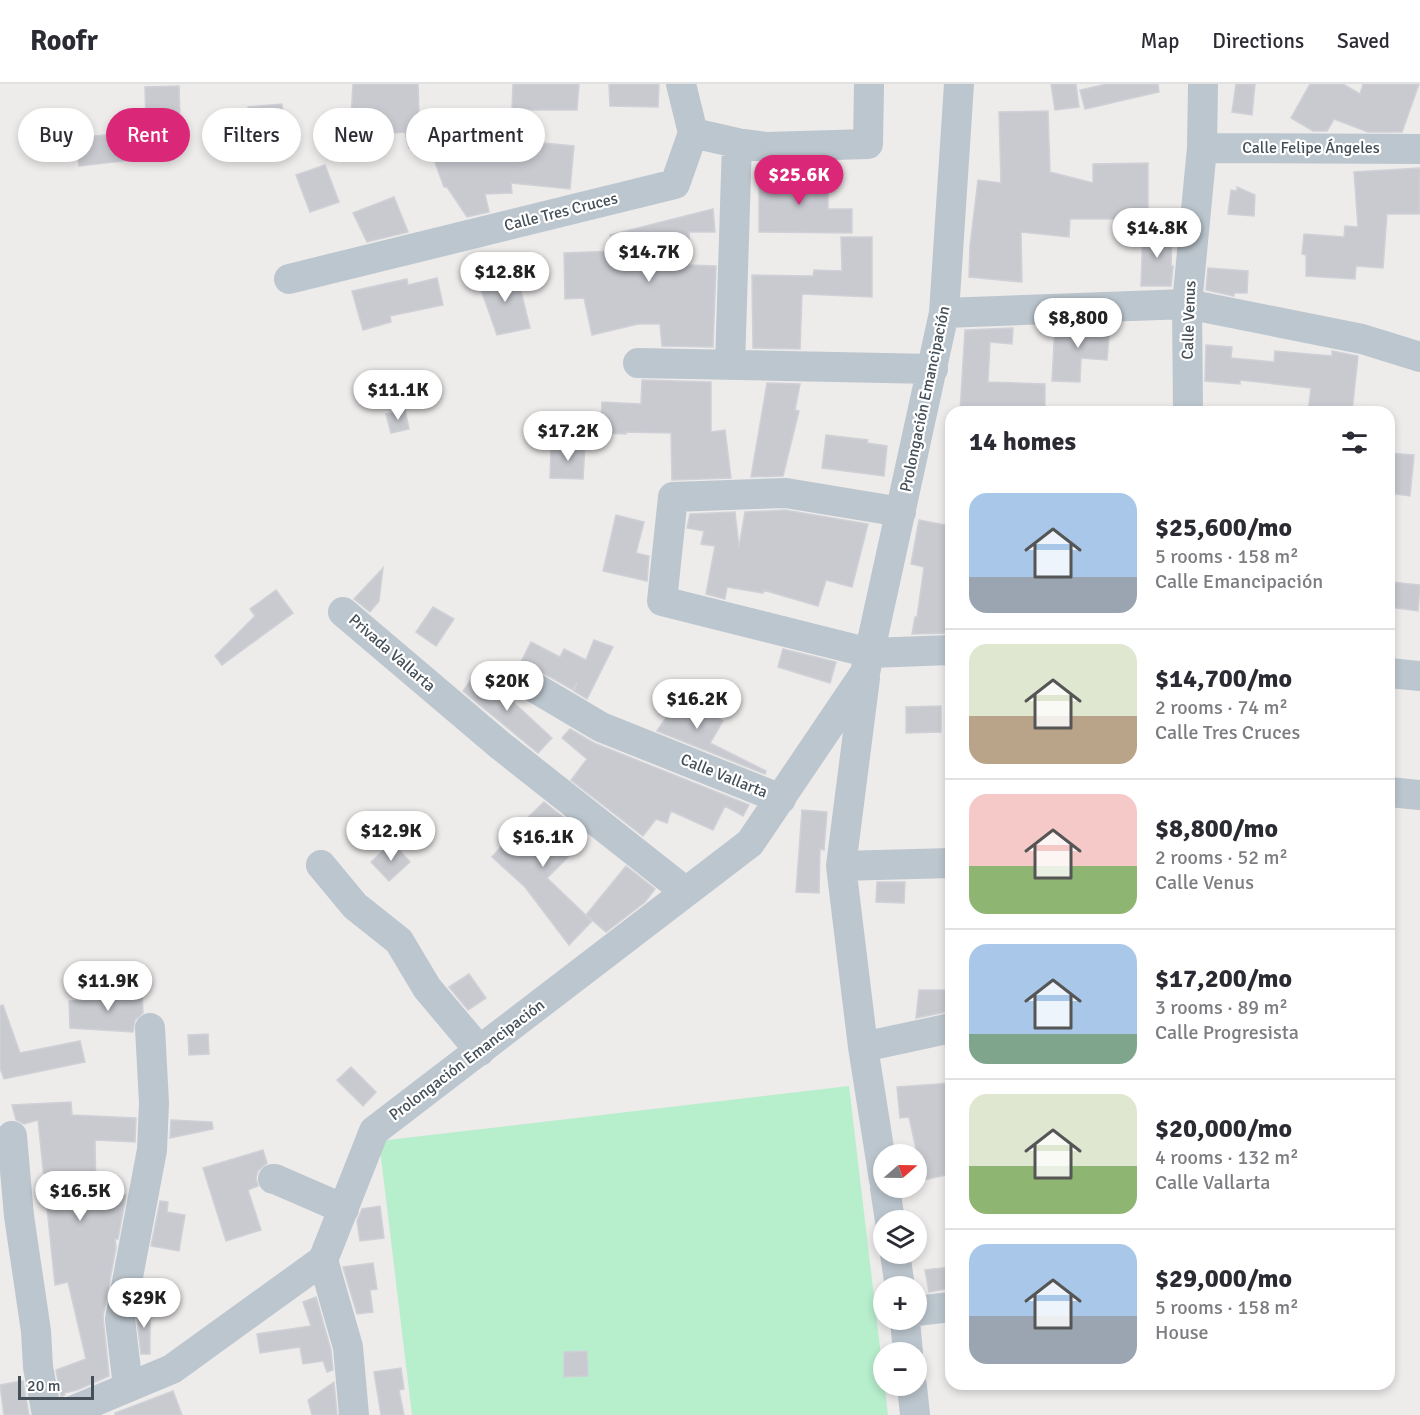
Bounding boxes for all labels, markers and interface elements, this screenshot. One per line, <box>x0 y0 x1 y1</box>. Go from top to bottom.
text: Roofr <box>30 24 98 58</box>
text: Map <box>1141 28 1179 54</box>
text: Directions <box>1212 28 1304 54</box>
text: Saved <box>1337 28 1390 54</box>
chip: Buy <box>18 108 94 162</box>
chip: Rent <box>106 108 190 162</box>
chip: Filters <box>202 108 301 162</box>
chip: New <box>313 108 394 162</box>
chip: Apartment <box>406 108 545 162</box>
street label: Calle Felipe Ángeles <box>1242 138 1380 158</box>
pin: $25.6K <box>750 155 848 206</box>
text: $25.6K <box>768 162 830 187</box>
street label: Calle Tres Cruces <box>502 188 620 236</box>
pin: $14.8K <box>1108 208 1206 259</box>
text: $14.8K <box>1126 215 1188 240</box>
pin: $14.7K <box>600 232 698 283</box>
text: $14.7K <box>618 239 680 264</box>
pin: $12.8K <box>456 252 554 303</box>
text: $12.8K <box>474 259 536 284</box>
street label: Calle Venus <box>1178 280 1200 360</box>
pin: $8,800 <box>1029 298 1127 349</box>
street label: Prolongación Emancipación <box>895 304 955 494</box>
text: $8,800 <box>1048 305 1108 330</box>
pin: $11.1K <box>349 370 447 421</box>
text: $11.1K <box>367 377 429 402</box>
pin: $17.2K <box>519 411 617 462</box>
text: $17.2K <box>537 418 599 443</box>
text: 14 homes <box>969 426 1076 458</box>
icon: filters <box>1338 426 1371 459</box>
text: $25,600/mo <box>1155 512 1292 544</box>
icon: home <box>1017 517 1089 589</box>
text: 5 rooms · 158 m² <box>1155 544 1299 569</box>
text: Calle Emancipación <box>1155 569 1323 594</box>
street label: Privada Vallarta <box>344 610 440 696</box>
pin: $20K <box>471 661 543 712</box>
text: $14,700/mo <box>1155 663 1292 695</box>
text: $20K <box>485 668 529 693</box>
icon: home <box>1017 668 1089 740</box>
pin: $16.2K <box>648 679 746 730</box>
text: $16.2K <box>666 686 728 711</box>
text: 2 rooms · 74 m² <box>1155 695 1288 720</box>
text: Calle Tres Cruces <box>1155 720 1300 745</box>
street label: Calle Vallarta <box>678 749 770 803</box>
pin: $12.9K <box>342 811 440 862</box>
text: $8,800/mo <box>1155 813 1278 845</box>
pin: $16.1K <box>494 817 592 868</box>
text: $12.9K <box>360 818 422 843</box>
icon: home <box>1017 818 1089 890</box>
text: $16.1K <box>512 824 574 849</box>
text: 2 rooms · 52 m² <box>1155 845 1288 870</box>
text: Calle Venus <box>1155 870 1254 895</box>
pin: $11.9K <box>59 961 157 1012</box>
text: $17,200/mo <box>1155 963 1292 995</box>
text: $11.9K <box>77 968 139 993</box>
icon: home <box>1017 968 1089 1040</box>
street label: Prolongación Emancipación <box>385 995 549 1125</box>
text: 3 rooms · 89 m² <box>1155 995 1288 1020</box>
text: Calle Progresista <box>1155 1020 1299 1045</box>
text: $20,000/mo <box>1155 1113 1292 1145</box>
icon: home <box>1017 1118 1089 1190</box>
north arrow <box>873 1144 927 1198</box>
map controls <box>873 1144 927 1396</box>
text: 4 rooms · 132 m² <box>1155 1145 1299 1170</box>
text: Calle Vallarta <box>1155 1170 1270 1195</box>
pin: $16.5K <box>31 1171 129 1222</box>
text: $16.5K <box>49 1178 111 1203</box>
button: layers <box>873 1210 927 1264</box>
text: $29,000/mo <box>1155 1263 1292 1295</box>
icon: home <box>1017 1268 1089 1340</box>
button: + <box>873 1276 927 1330</box>
pin: $29K <box>108 1278 180 1329</box>
text: $29K <box>122 1285 166 1310</box>
text: 5 rooms · 158 m² <box>1155 1295 1299 1320</box>
text: House <box>1155 1320 1209 1345</box>
button: − <box>873 1342 927 1396</box>
scale bar <box>18 1373 94 1400</box>
text: 20 m <box>27 1376 61 1396</box>

